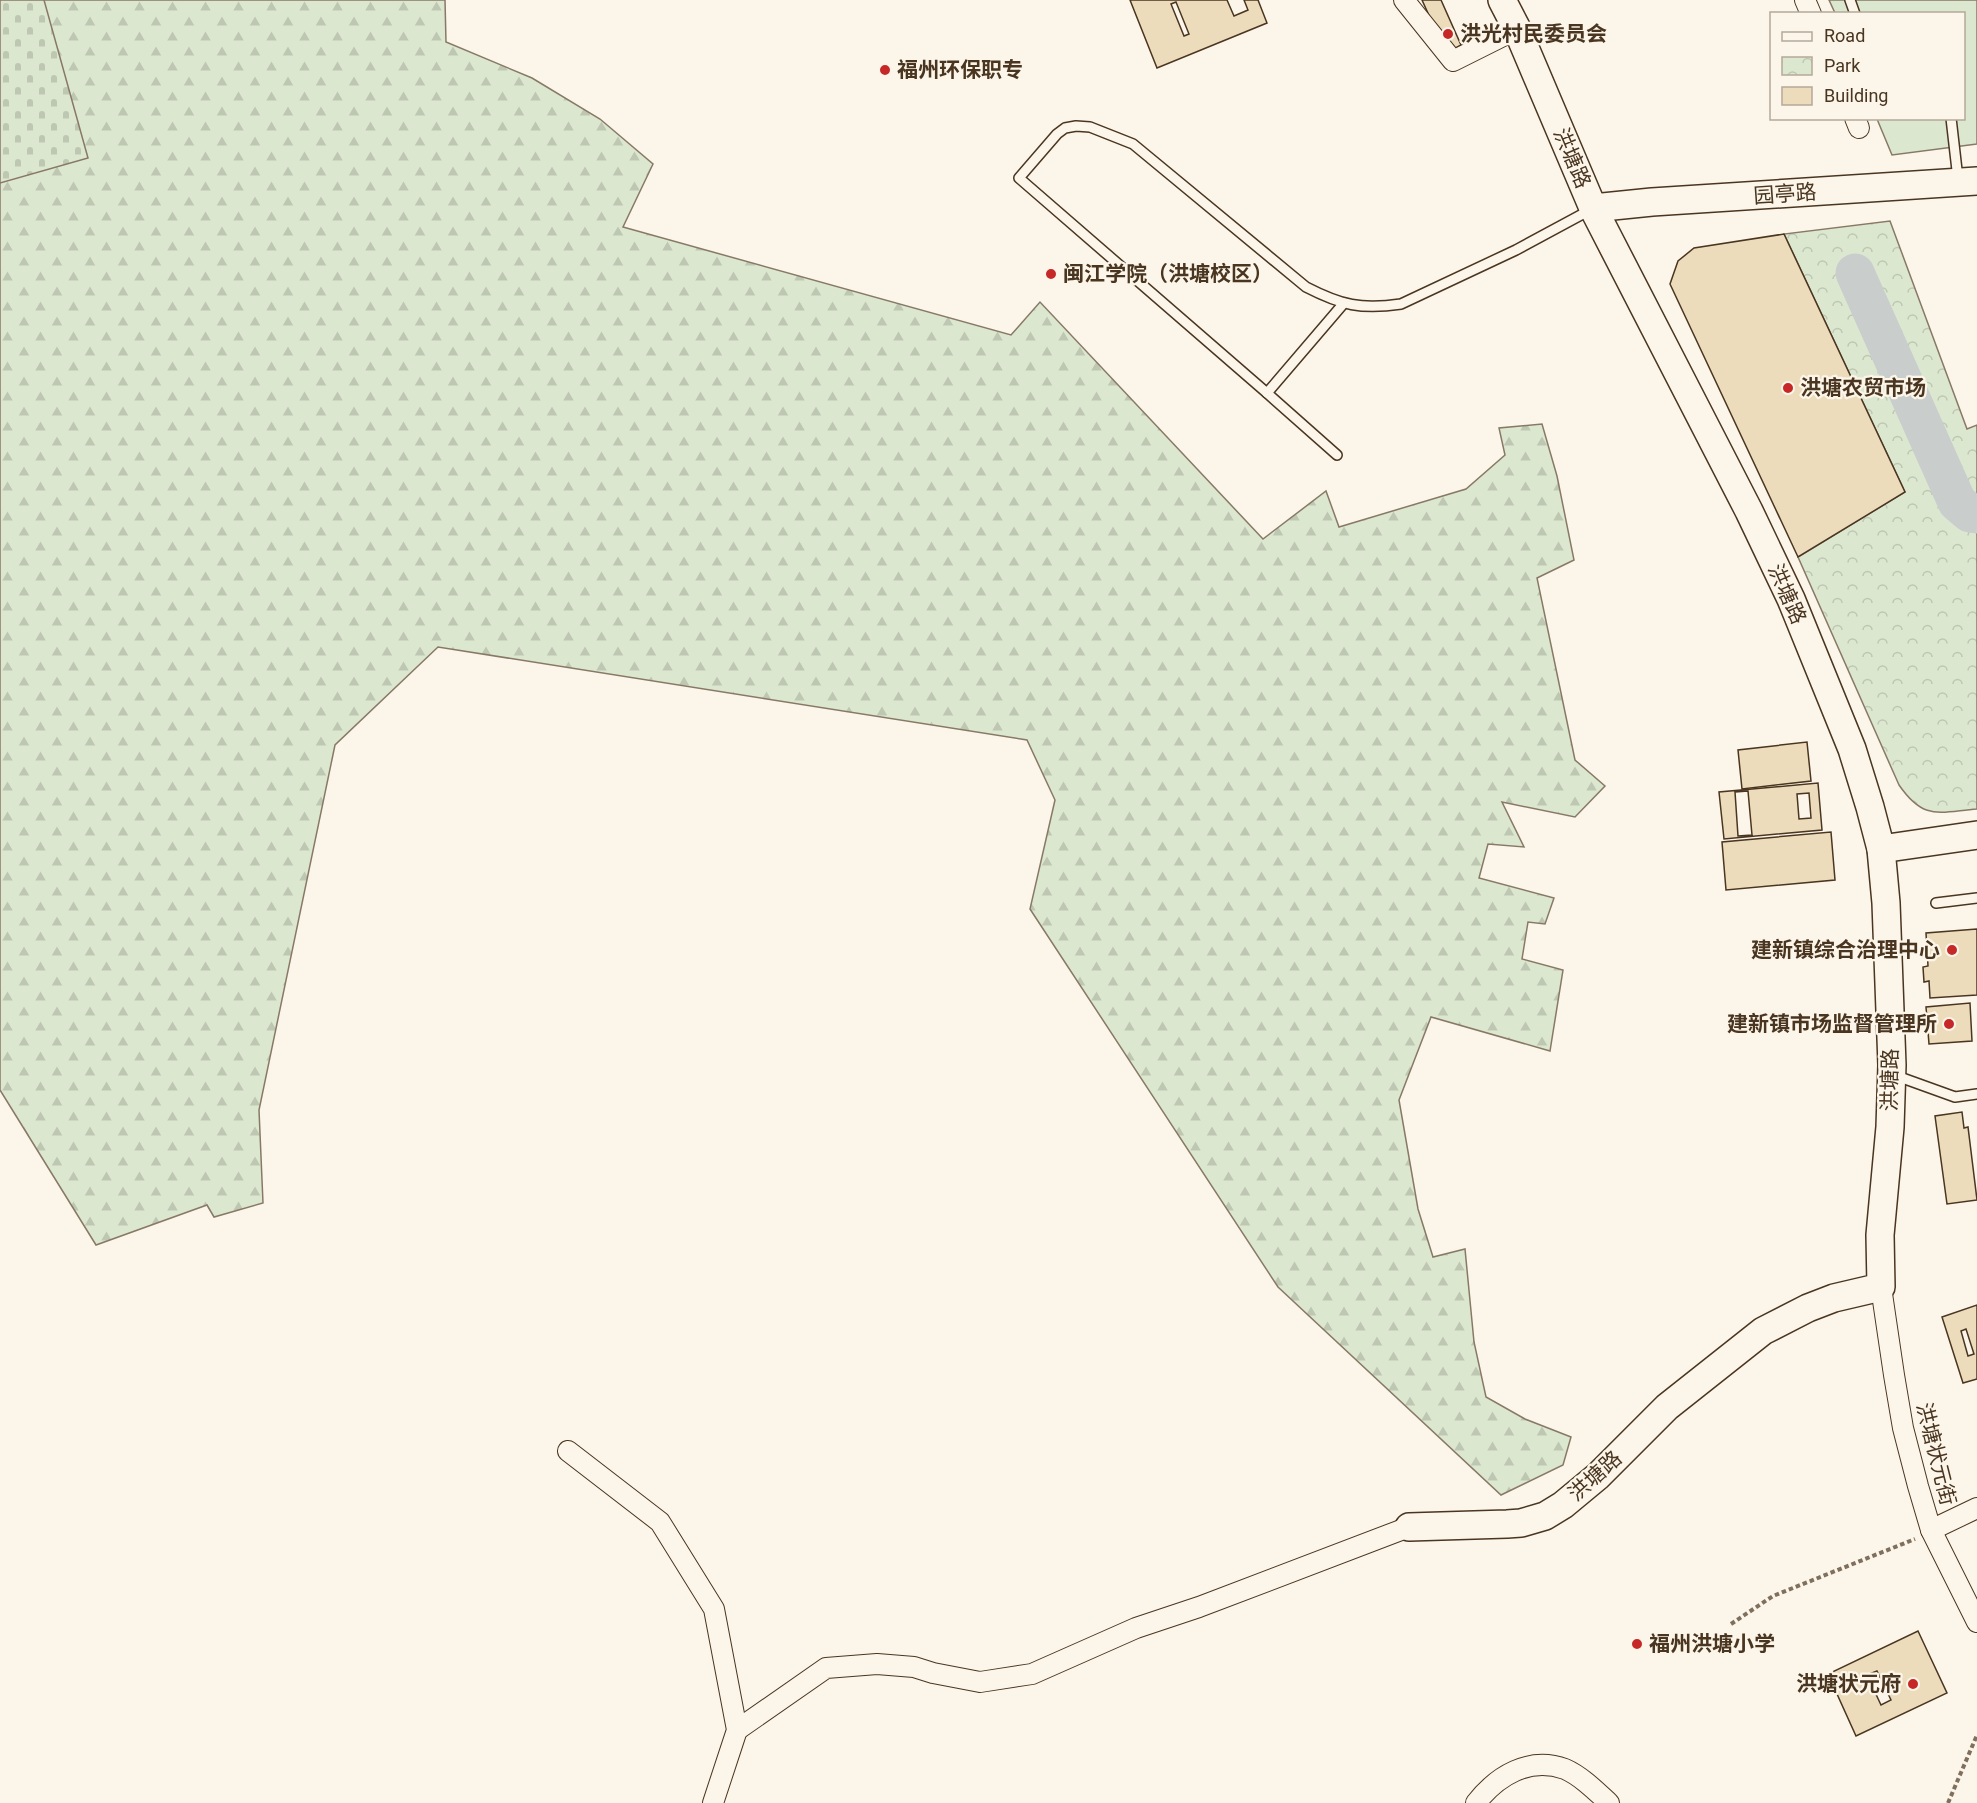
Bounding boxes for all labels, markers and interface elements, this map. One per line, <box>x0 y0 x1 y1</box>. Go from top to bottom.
legend <box>1770 12 1965 120</box>
place label: 洪光村民委员会 <box>1460 22 1607 46</box>
text: Road <box>1824 25 1865 46</box>
marker: 洪光村民委员会 <box>1441 27 1455 41</box>
text: Park <box>1824 55 1861 76</box>
place label: 福州环保职专 <box>897 58 1023 82</box>
marker: 福州环保职专 <box>878 63 892 77</box>
text: Building <box>1824 85 1888 106</box>
street label: 洪塘路 <box>1549 124 1595 192</box>
street label: 园亭路 <box>1753 180 1817 208</box>
place label: 闽江学院（洪塘校区） <box>1063 262 1273 286</box>
marker: 闽江学院（洪塘校区） <box>1044 267 1058 281</box>
place label: 洪塘农贸市场 <box>1800 376 1926 400</box>
marker: 洪塘农贸市场 <box>1781 381 1795 395</box>
street label: 洪塘路 <box>1763 560 1811 628</box>
place label: 建新镇综合治理中心 <box>1751 938 1940 962</box>
marker: 建新镇综合治理中心 <box>1945 943 1959 957</box>
place label: 建新镇市场监督管理所 <box>1727 1012 1937 1036</box>
marker: 建新镇市场监督管理所 <box>1942 1017 1956 1031</box>
street label: 洪塘路 <box>1877 1048 1903 1112</box>
street label: 洪塘状元街 <box>1912 1400 1960 1508</box>
street label: 洪塘路 <box>1564 1446 1626 1506</box>
place label: 福州洪塘小学 <box>1649 1632 1775 1656</box>
marker: 福州洪塘小学 <box>1630 1637 1644 1651</box>
place label: 洪塘状元府 <box>1796 1672 1901 1696</box>
marker: 洪塘状元府 <box>1906 1677 1920 1691</box>

